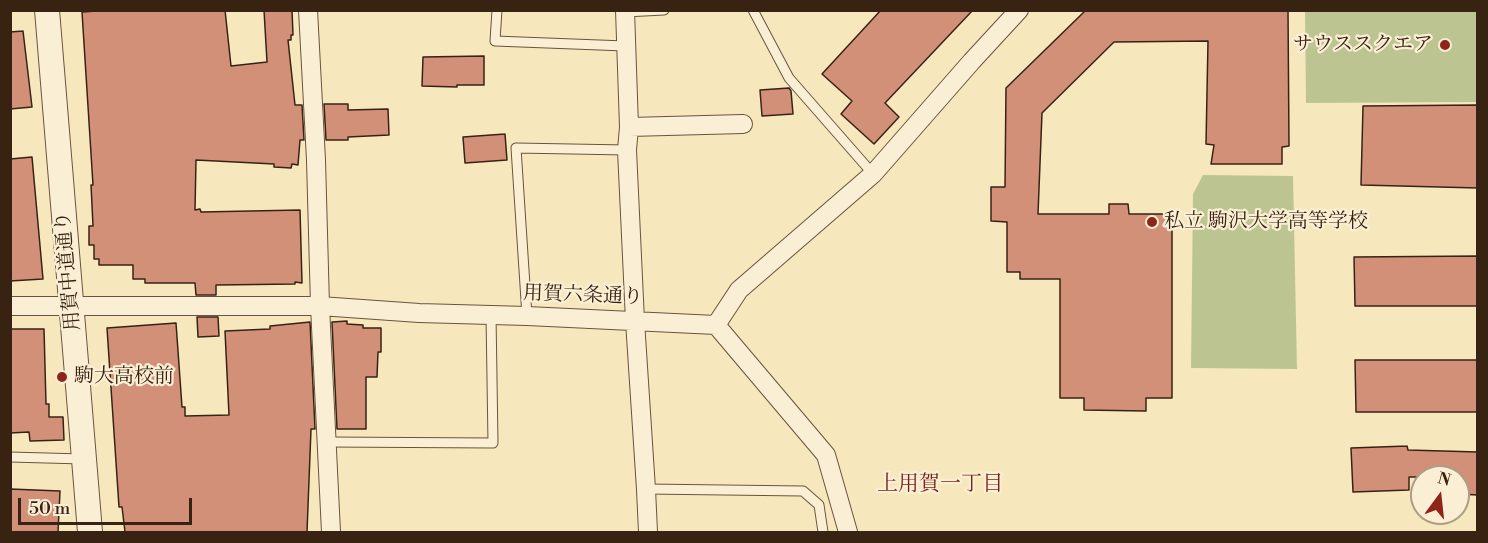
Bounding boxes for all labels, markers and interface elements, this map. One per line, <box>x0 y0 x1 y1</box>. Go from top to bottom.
place label: サウススクエア <box>1293 33 1433 57</box>
marker: サウススクエア <box>1438 38 1452 52</box>
street label: 用賀中道通り <box>52 210 86 332</box>
place label: 私立 駒沢大学高等学校 <box>1164 210 1368 234</box>
marker: 私立 駒沢大学高等学校 <box>1145 215 1159 229</box>
street label: 用賀六条通り <box>523 282 643 310</box>
place label: 駒大高校前 <box>74 365 174 389</box>
marker: 駒大高校前 <box>55 370 69 384</box>
north arrow <box>1410 465 1470 525</box>
text: N <box>1435 468 1453 491</box>
district label: 上用賀一丁目 <box>877 472 1003 498</box>
scale bar <box>21 486 195 524</box>
text: 50 m <box>29 497 70 520</box>

